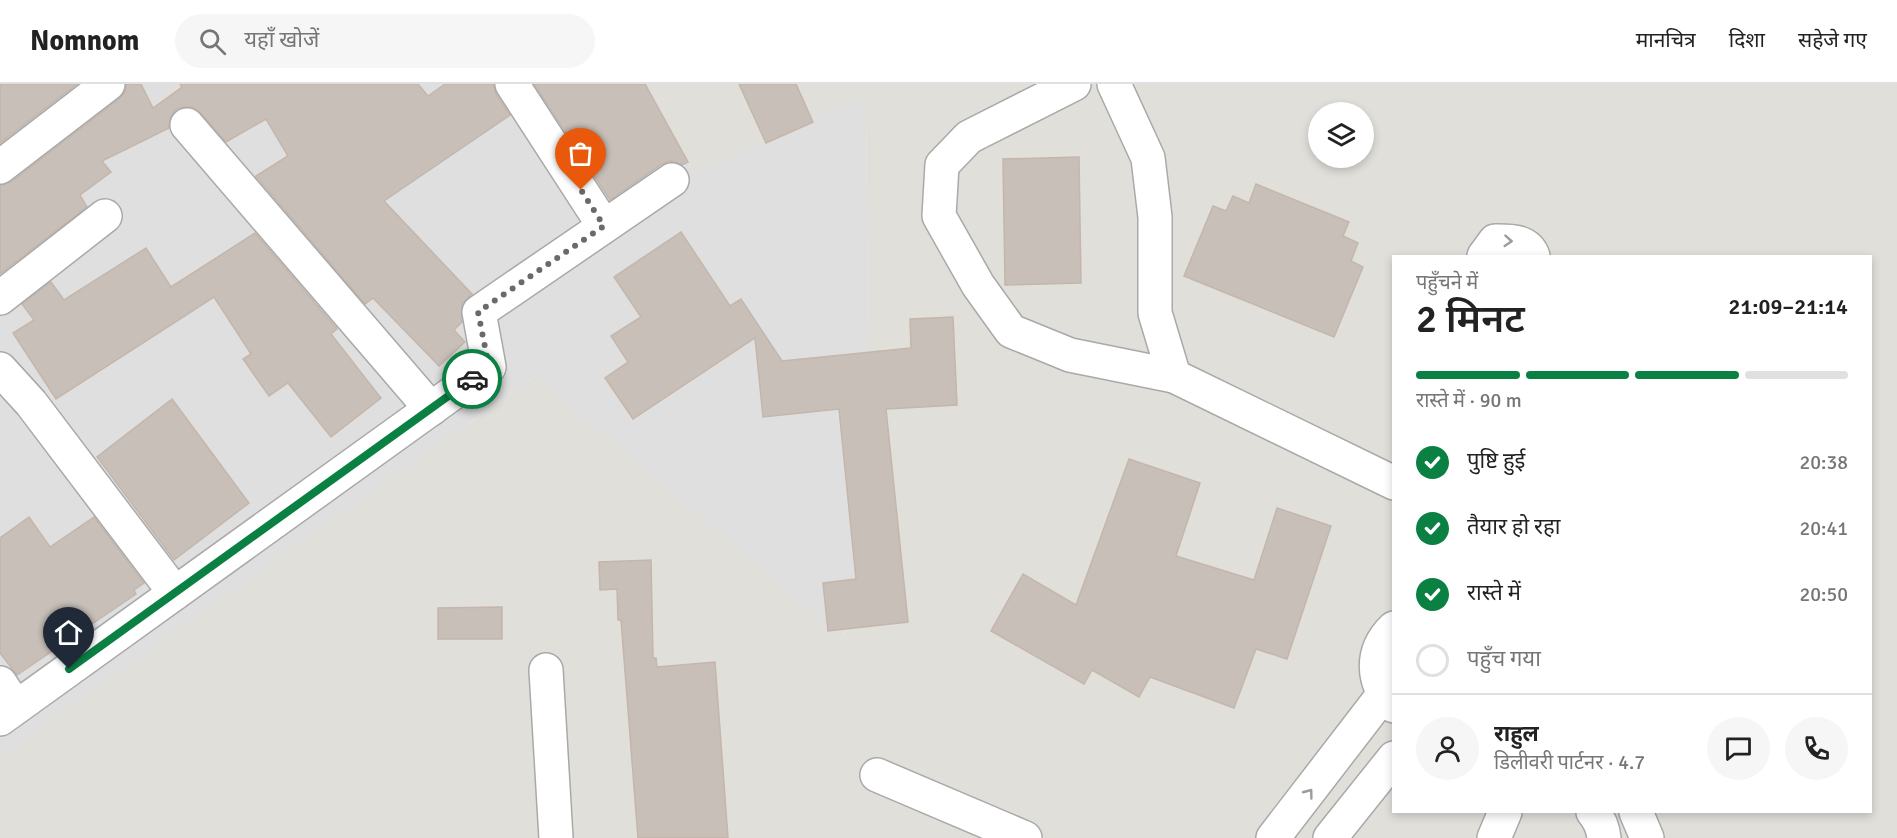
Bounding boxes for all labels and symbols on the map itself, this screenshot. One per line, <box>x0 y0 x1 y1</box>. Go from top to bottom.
pin <box>555 128 606 190</box>
one-way arrow <box>1503 235 1512 248</box>
courier <box>442 349 502 409</box>
pin <box>43 607 94 669</box>
one-way arrow <box>1302 788 1313 799</box>

